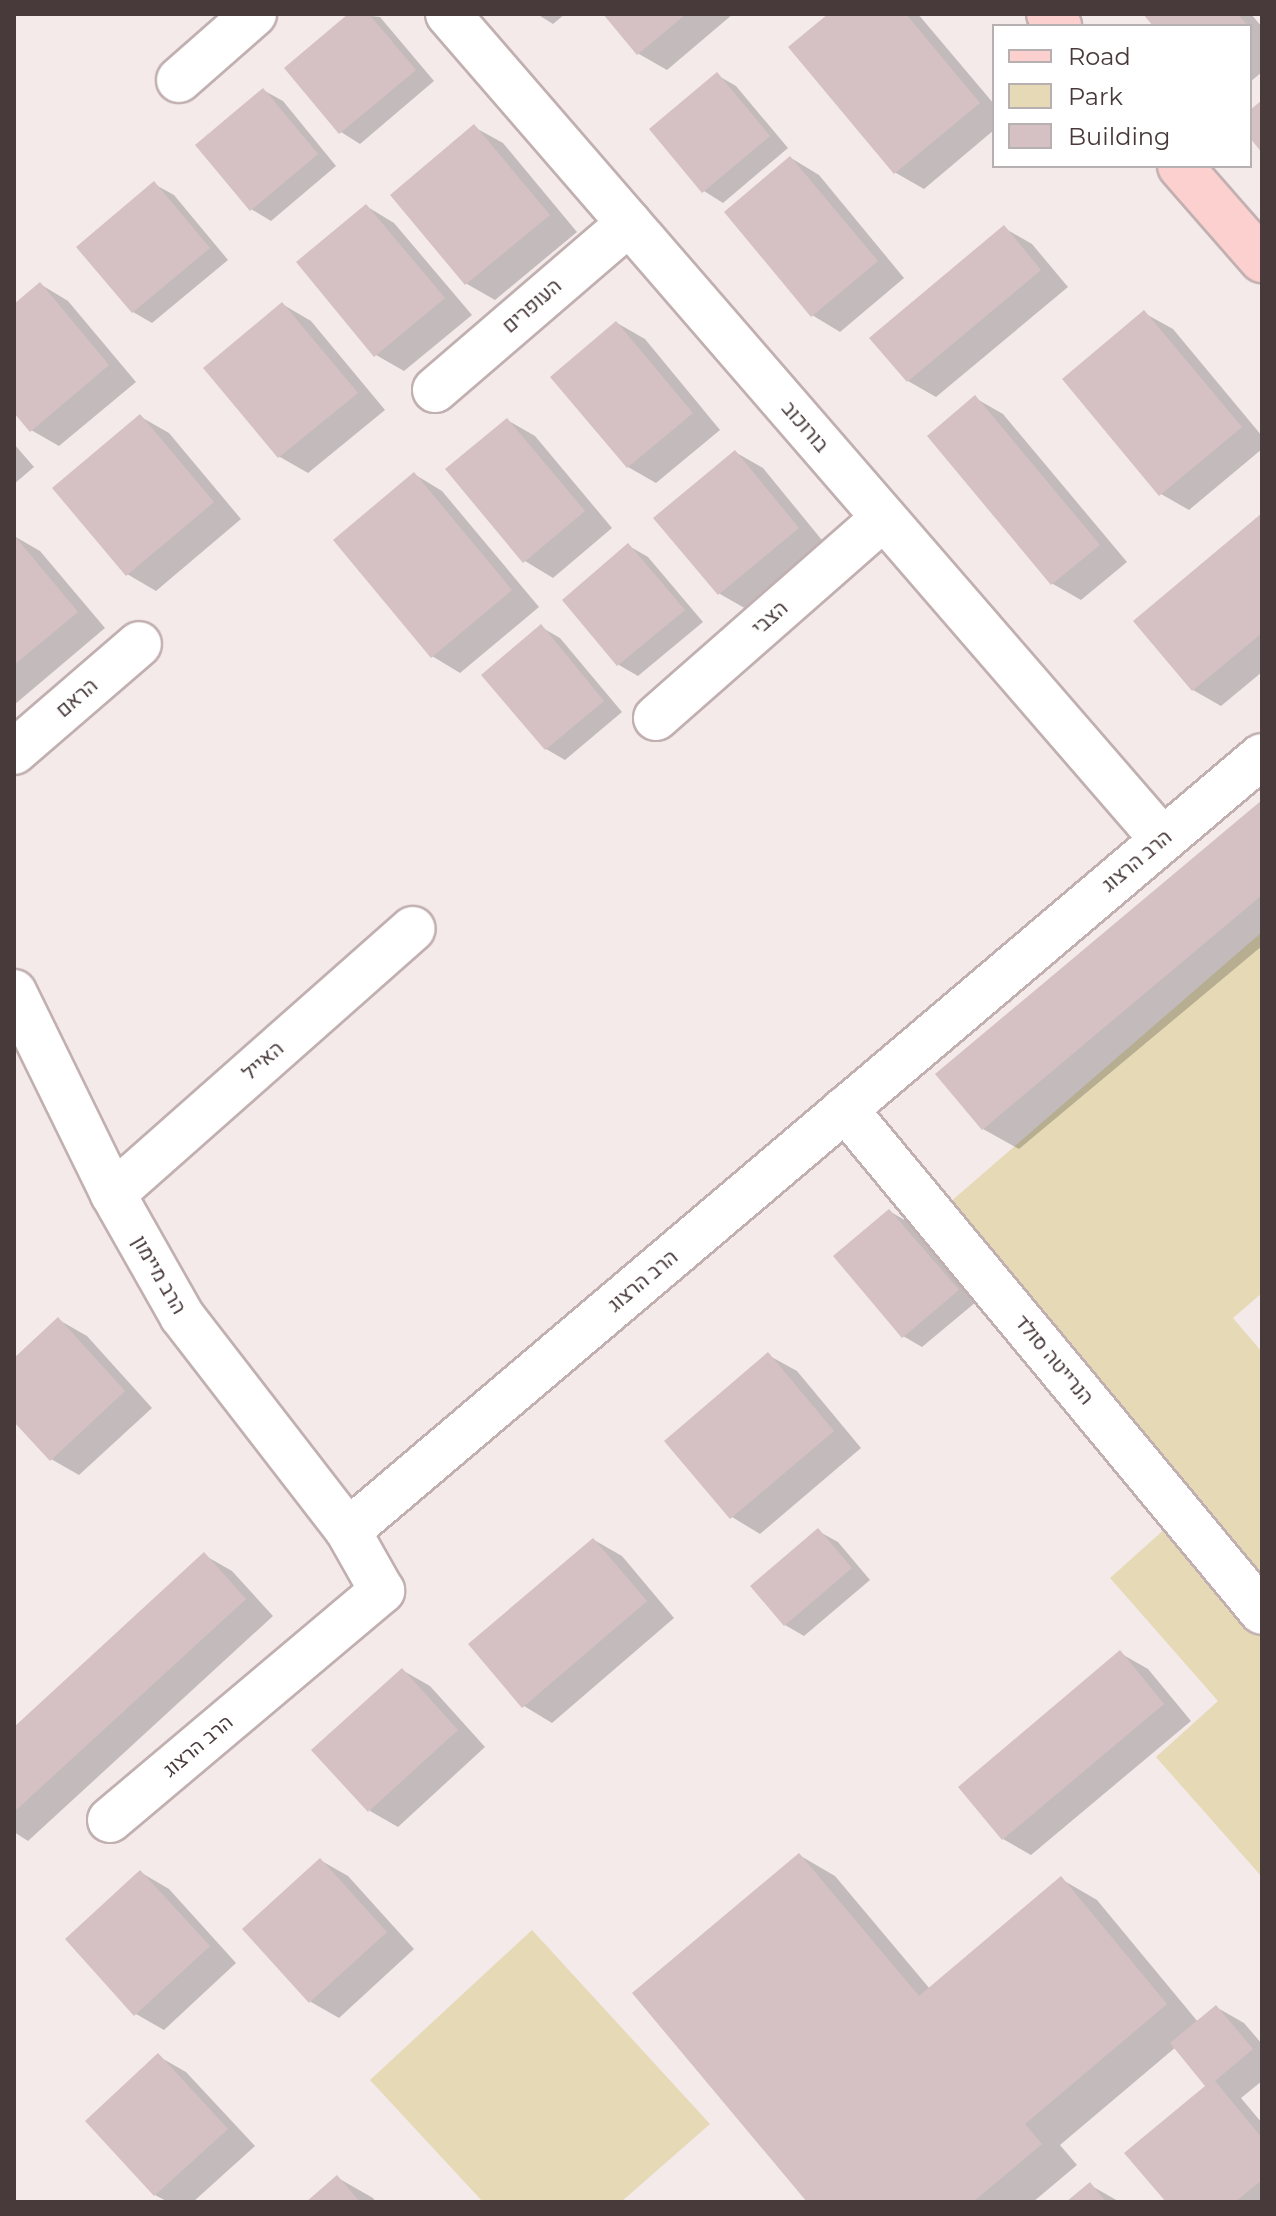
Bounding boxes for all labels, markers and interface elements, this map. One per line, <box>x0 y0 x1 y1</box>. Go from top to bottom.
legend <box>992 24 1252 168</box>
text: Road <box>1068 42 1131 71</box>
text: Park <box>1068 82 1123 111</box>
text: Building <box>1068 122 1171 151</box>
street label: העופרים <box>498 274 566 338</box>
street label: בורוכוב <box>776 397 834 457</box>
street label: הצבי <box>747 596 793 640</box>
street label: הראם <box>51 673 103 723</box>
street label: הרב הרצוג <box>1097 825 1177 897</box>
street label: האייל <box>237 1037 289 1085</box>
street label: הרב מיימון <box>127 1232 191 1318</box>
street label: הרב הרצוג <box>603 1245 683 1317</box>
street label: הנרייטה סולד <box>1010 1310 1098 1410</box>
street label: הרב הרצוג <box>158 1710 238 1782</box>

